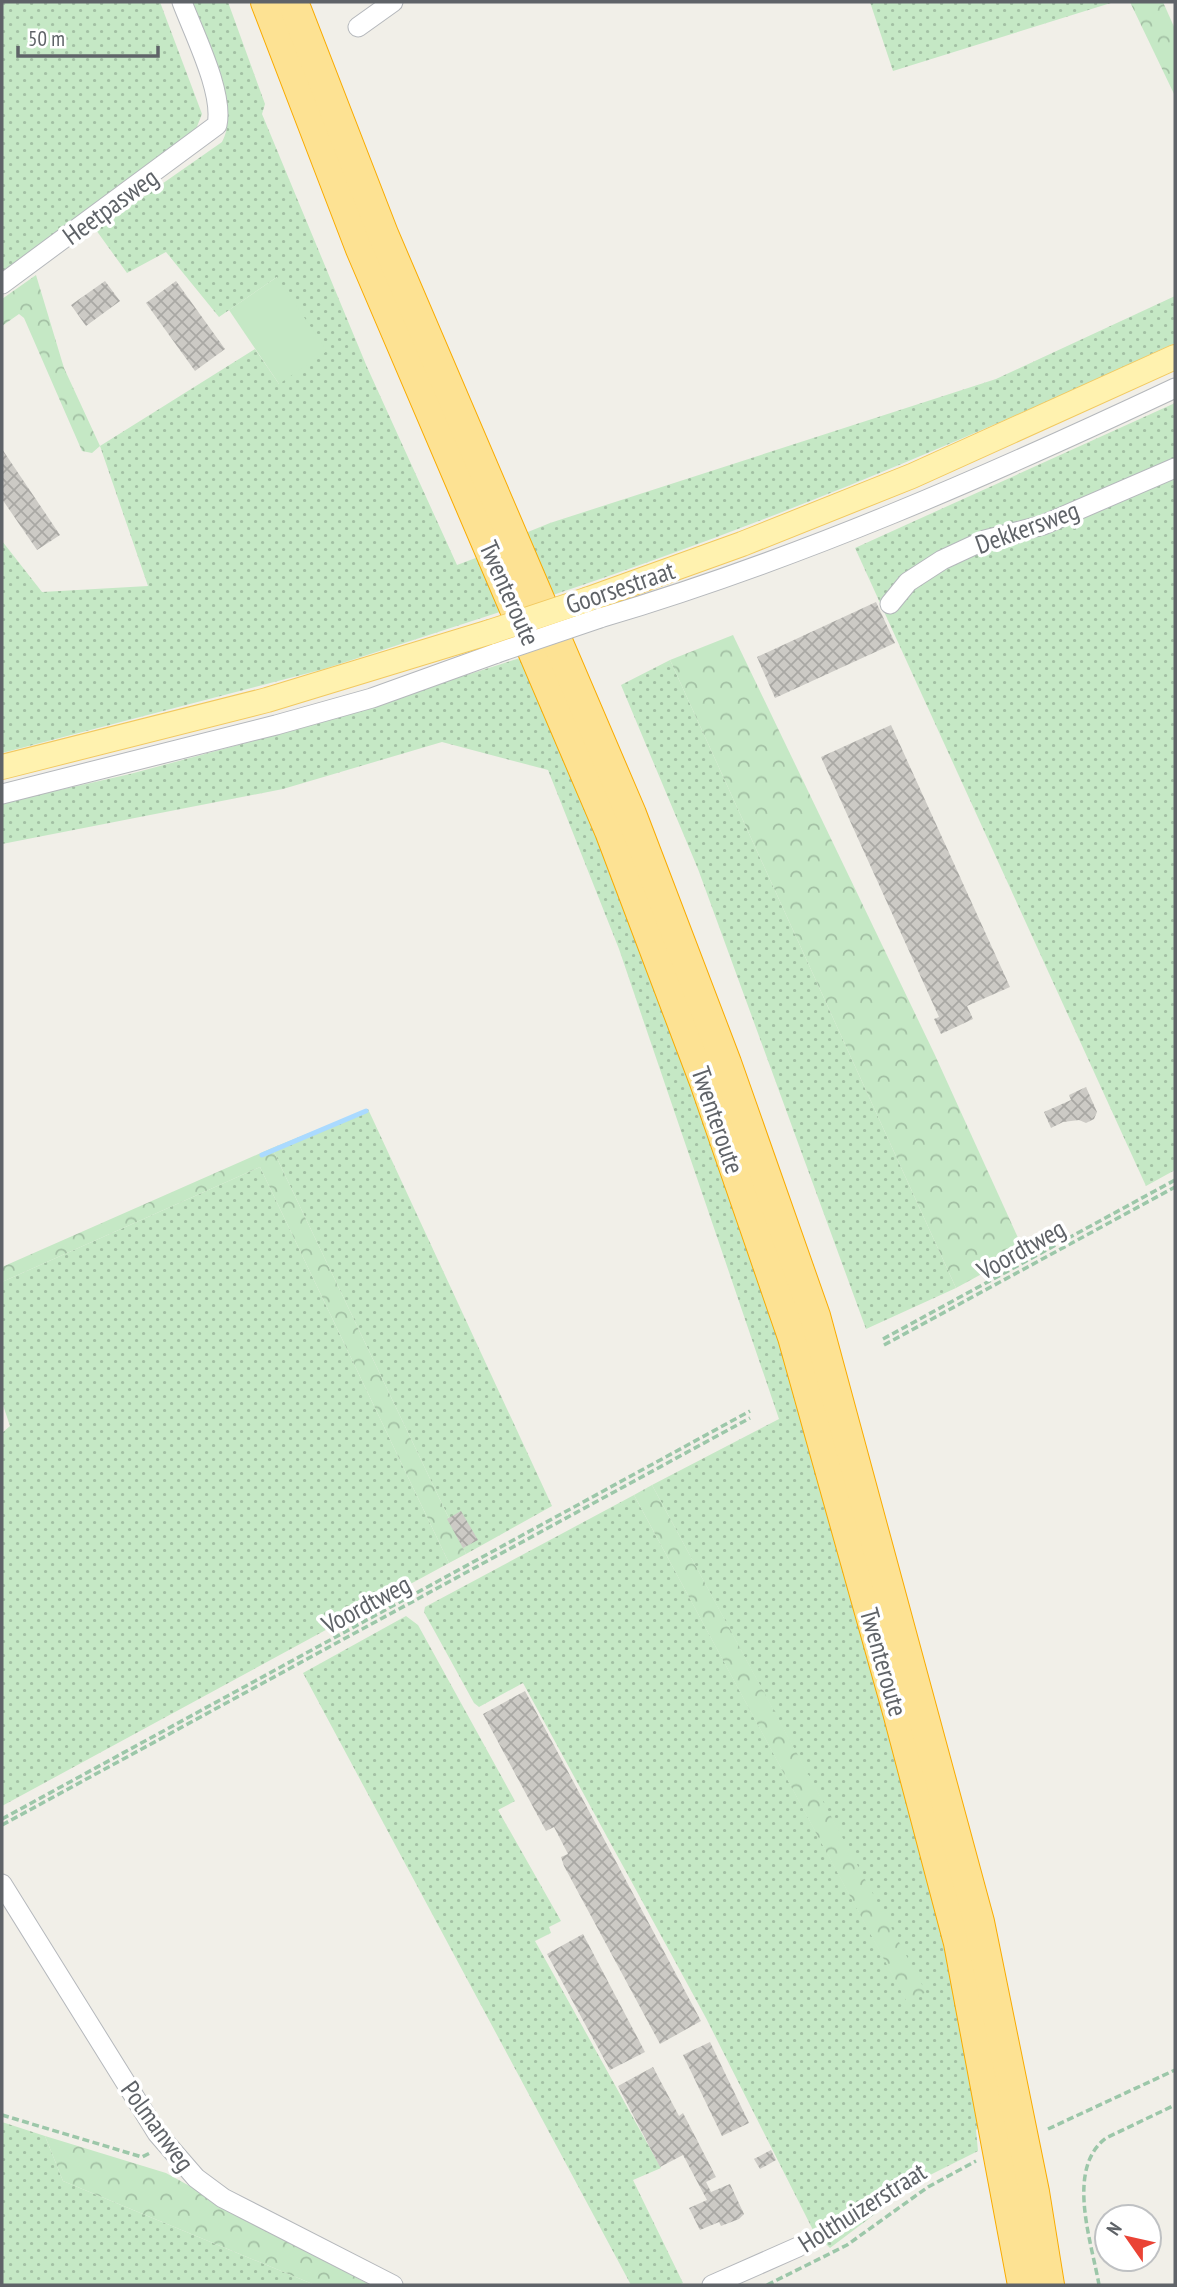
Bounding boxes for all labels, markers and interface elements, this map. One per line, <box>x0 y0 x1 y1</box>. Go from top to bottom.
scale bar <box>18 14 158 58</box>
text: 50 m <box>28 25 65 52</box>
street label: Heetpasweg <box>56 160 164 252</box>
street label: Dekkersweg <box>971 493 1083 561</box>
street label: Twenteroute <box>472 535 548 651</box>
street label: Goorsestraat <box>561 553 679 621</box>
street label: Twenteroute <box>684 1062 752 1178</box>
street label: Voordtweg <box>970 1211 1071 1287</box>
street label: Voordtweg <box>315 1567 416 1641</box>
street label: Twenteroute <box>853 1604 915 1720</box>
street label: Polmanweg <box>114 2074 202 2178</box>
street label: Holthuizerstraat <box>792 2155 932 2259</box>
north arrow <box>1093 2203 1163 2273</box>
text: N <box>1101 2218 1127 2239</box>

